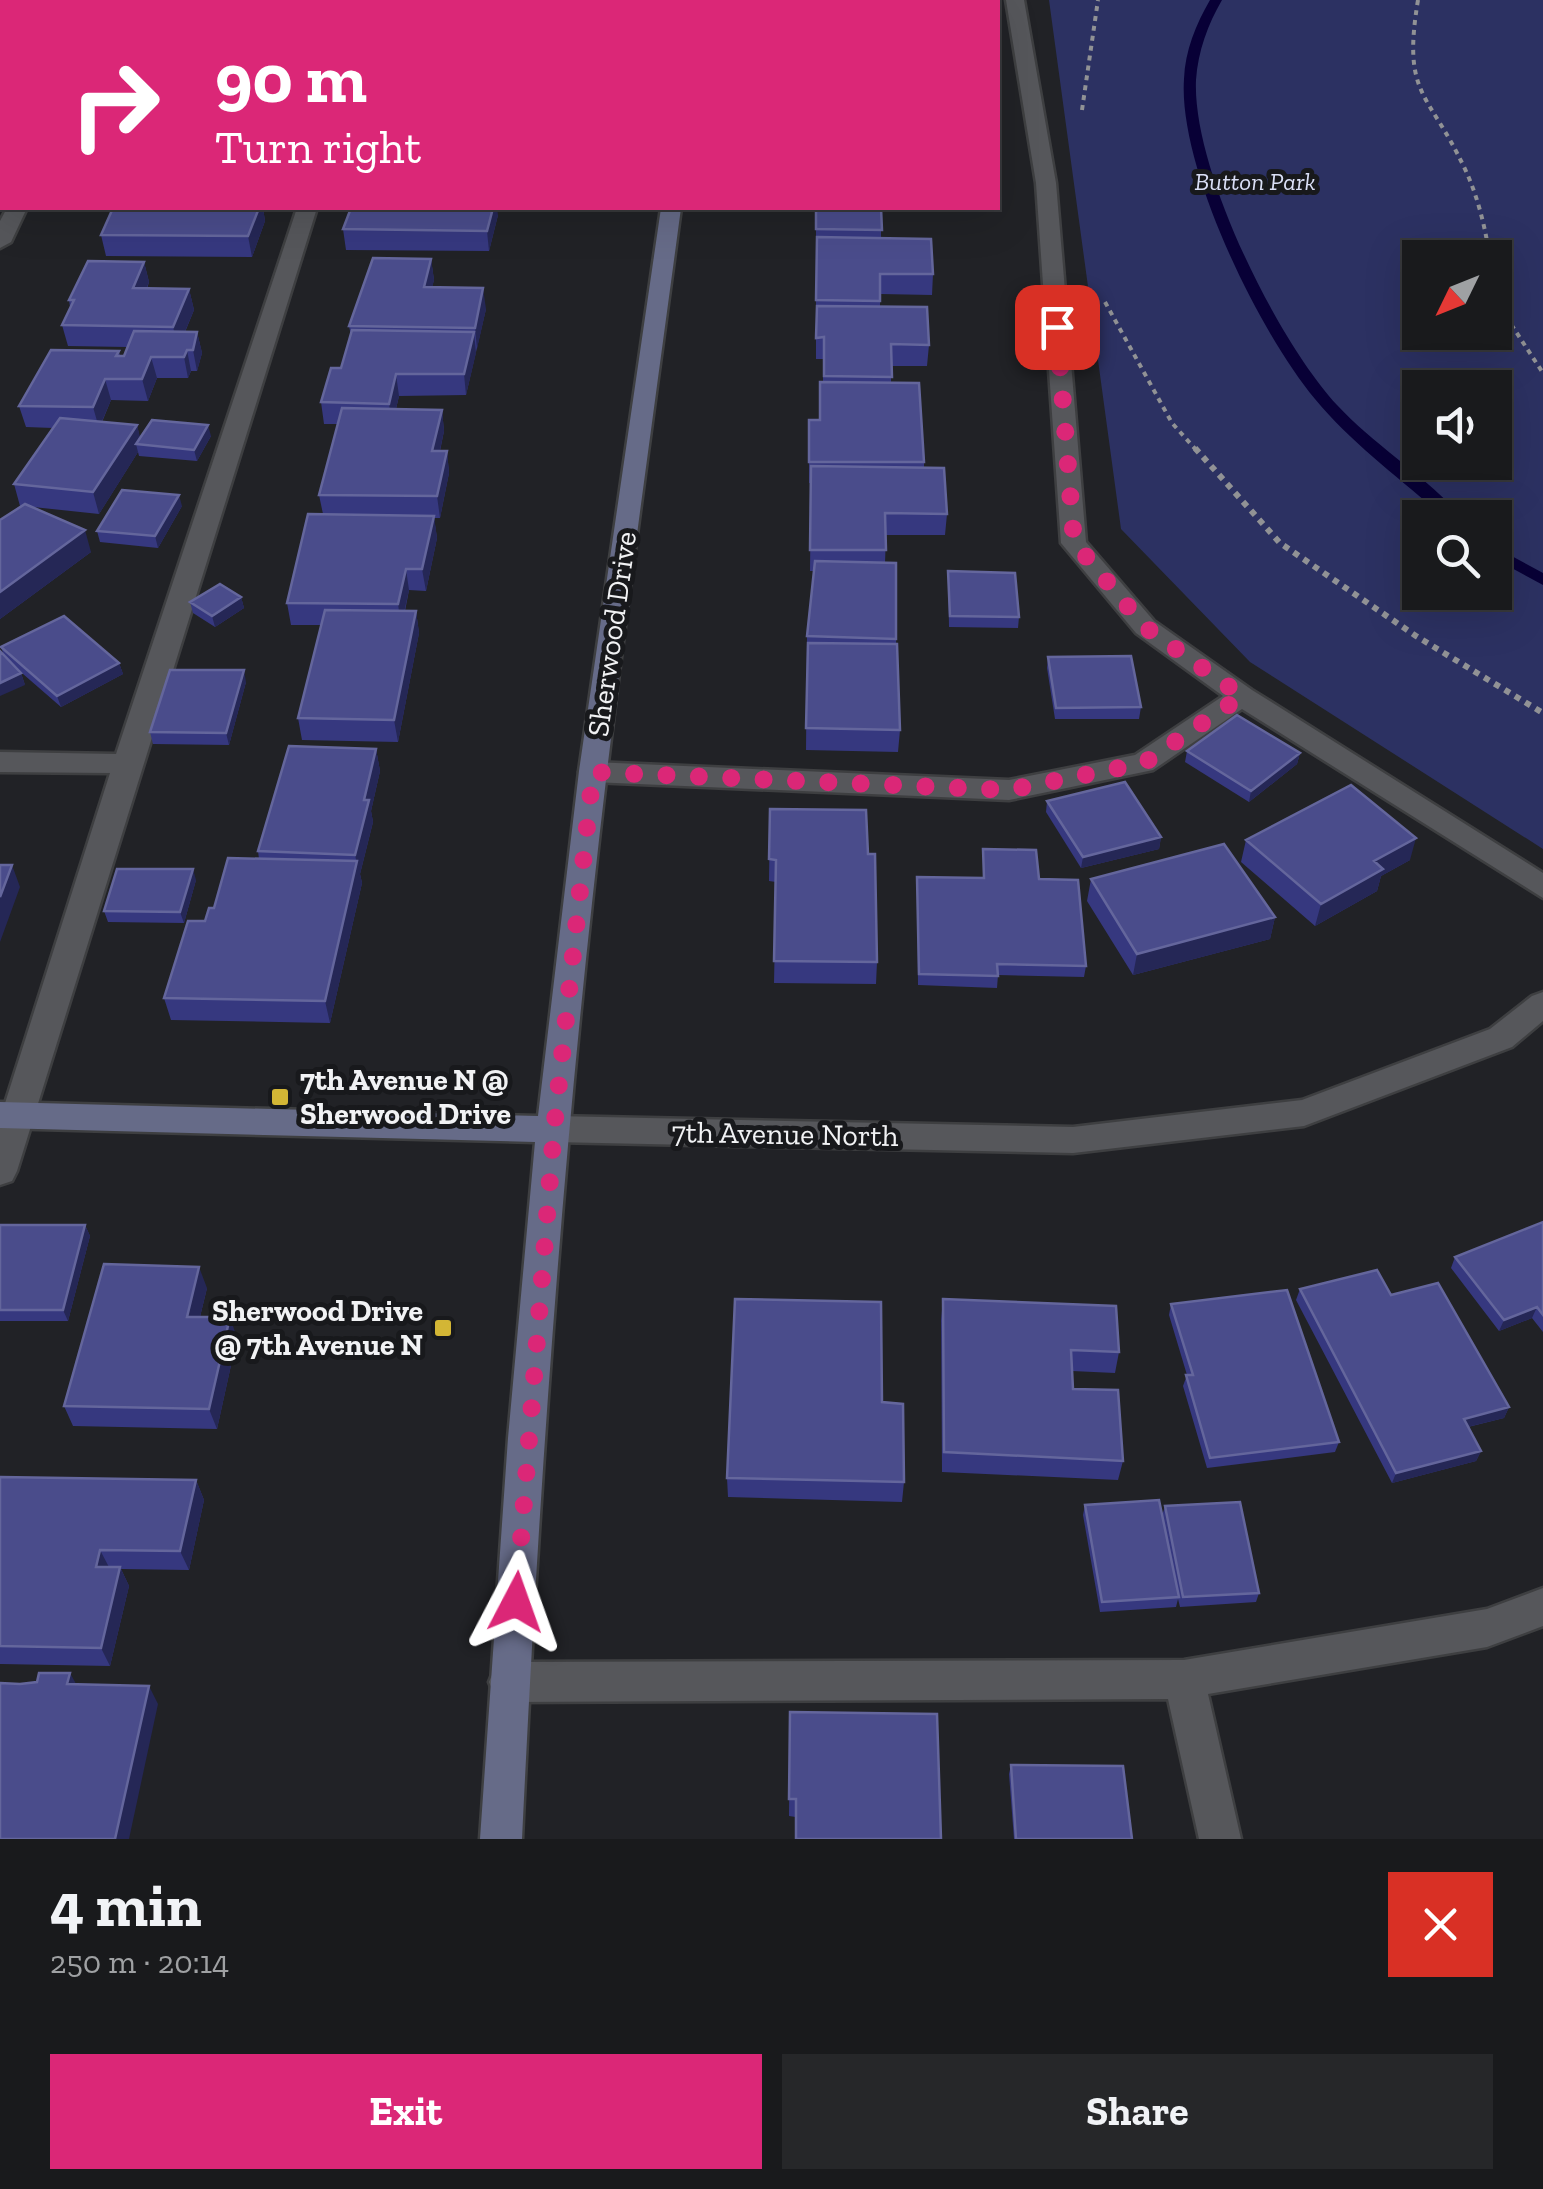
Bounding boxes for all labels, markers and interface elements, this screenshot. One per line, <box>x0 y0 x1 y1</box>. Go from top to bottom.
text: 90 m <box>215 36 367 120</box>
icon: right <box>50 40 180 170</box>
text: Turn right <box>215 121 421 175</box>
park label: Button Park <box>1194 166 1316 196</box>
north arrow <box>1402 240 1512 350</box>
map controls <box>1402 240 1512 610</box>
pin <box>1015 285 1100 370</box>
icon: arrive <box>1030 300 1085 355</box>
button: sound <box>1402 370 1512 480</box>
button: search <box>1402 500 1512 610</box>
street label: Sherwood Drive <box>580 529 644 739</box>
place label: 7th Avenue N @ Sherwood Drive <box>300 1062 511 1132</box>
marker: 7th Avenue N @ Sherwood Drive <box>269 1086 291 1108</box>
street label: 7th Avenue North <box>671 1114 899 1154</box>
place label: Sherwood Drive @ 7th Avenue N <box>212 1293 423 1363</box>
marker: Sherwood Drive @ 7th Avenue N <box>432 1317 454 1339</box>
position arrow <box>464 1550 568 1654</box>
text: 4 min <box>50 1869 202 1941</box>
button: close <box>1388 1872 1493 1977</box>
text: 250 m · 20:14 <box>50 1943 229 1981</box>
button: Exit <box>50 2054 762 2169</box>
button: Share <box>782 2054 1493 2169</box>

